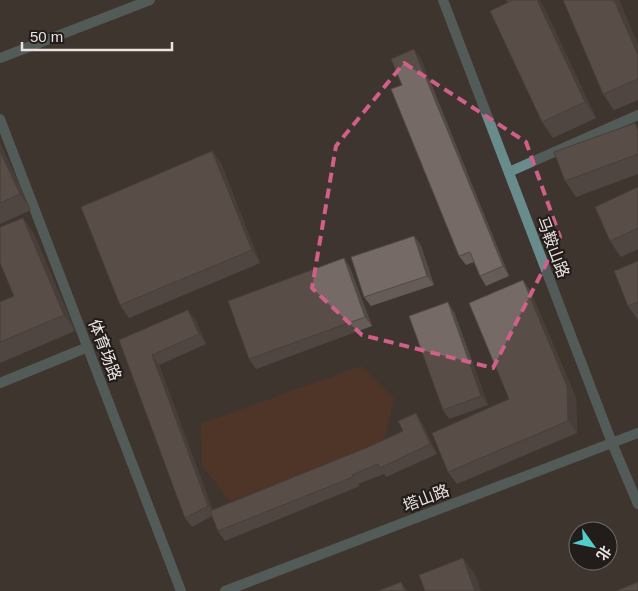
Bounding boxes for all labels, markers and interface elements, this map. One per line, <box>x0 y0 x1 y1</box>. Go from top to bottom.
scale bar <box>22 20 172 52</box>
text: 50 m <box>30 28 63 45</box>
street label: 马鞍山路 <box>534 214 572 280</box>
street label: 体育场路 <box>86 317 124 383</box>
street label: 塔山路 <box>401 481 451 515</box>
north arrow <box>568 521 618 571</box>
text: 北 <box>593 543 614 563</box>

